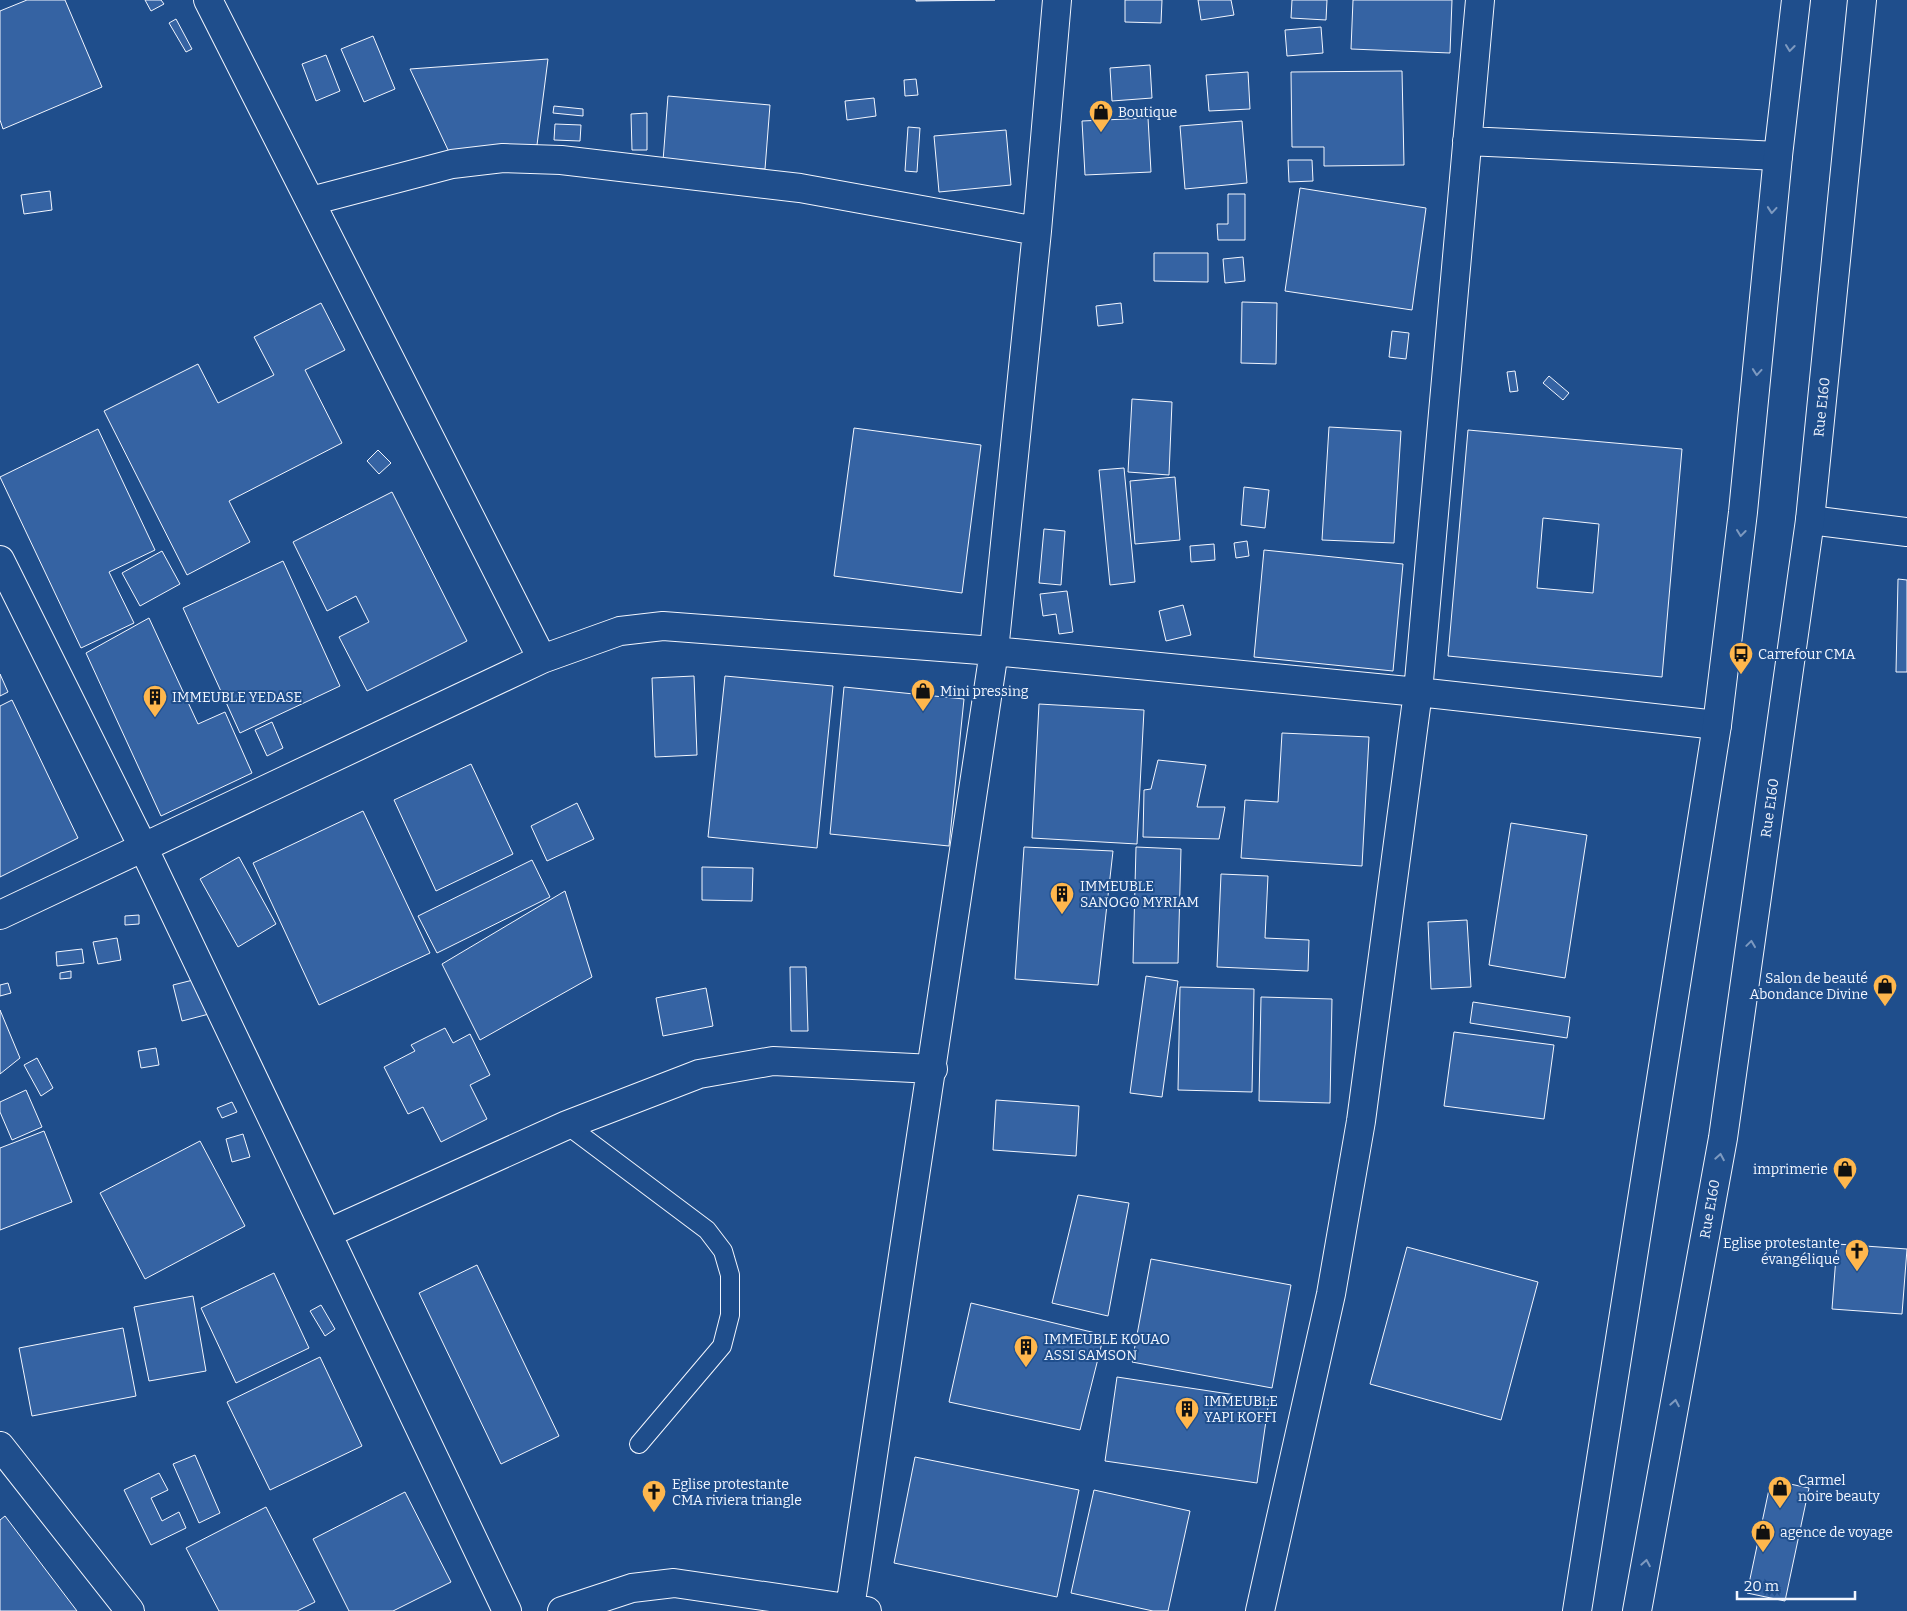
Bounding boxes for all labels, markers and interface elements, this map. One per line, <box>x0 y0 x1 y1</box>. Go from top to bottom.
one-way arrow <box>1785 45 1796 53</box>
shop icon: Boutique <box>1088 99 1114 133</box>
place label: Boutique <box>1118 104 1177 121</box>
one-way arrow <box>1767 206 1778 214</box>
one-way arrow <box>1752 368 1763 376</box>
street label: Rue E160 <box>1810 376 1834 438</box>
one-way arrow <box>1736 530 1747 538</box>
bus stop icon: Carrefour CMA <box>1728 641 1754 675</box>
place label: Carrefour CMA <box>1758 646 1855 663</box>
shop icon: Mini pressing <box>910 678 936 712</box>
place label: Mini pressing <box>940 683 1029 700</box>
building icon: IMMEUBLE YEDASE <box>142 684 168 718</box>
place label: IMMEUBLE YEDASE <box>172 689 302 706</box>
street label: Rue E160 <box>1757 777 1783 839</box>
place label: IMMEUBLE SANOGO MYRIAM <box>1080 878 1199 911</box>
building icon: IMMEUBLE SANOGO MYRIAM <box>1049 881 1075 915</box>
one-way arrow <box>1745 940 1755 949</box>
place label: Salon de beauté Abondance Divine <box>1750 970 1868 1003</box>
shop icon: Salon de beauté Abondance Divine <box>1872 973 1898 1007</box>
one-way arrow <box>1714 1153 1724 1162</box>
shop icon: imprimerie <box>1832 1156 1858 1190</box>
place label: imprimerie <box>1753 1161 1828 1178</box>
street label: Rue E160 <box>1696 1178 1724 1240</box>
place label: Eglise protestante évangélique <box>1723 1235 1840 1268</box>
church icon: Eglise protestante évangélique <box>1844 1238 1870 1272</box>
place label: IMMEUBLE KOUAO ASSI SAMSON <box>1044 1331 1170 1364</box>
building icon: IMMEUBLE KOUAO ASSI SAMSON <box>1013 1334 1039 1368</box>
place label: IMMEUBLE YAPI KOFFI <box>1204 1393 1278 1426</box>
building icon: IMMEUBLE YAPI KOFFI <box>1174 1396 1200 1430</box>
one-way arrow <box>1669 1399 1680 1408</box>
place label: Carmel noire beauty <box>1798 1472 1880 1505</box>
shop icon: Carmel noire beauty <box>1767 1475 1793 1509</box>
place label: Eglise protestante CMA riviera triangle <box>672 1476 802 1509</box>
church icon: Eglise protestante CMA riviera triangle <box>641 1479 667 1513</box>
shop icon: agence de voyage <box>1750 1519 1776 1553</box>
place label: agence de voyage <box>1780 1524 1893 1541</box>
one-way arrow <box>1640 1559 1650 1567</box>
scale bar <box>1737 1568 1854 1600</box>
text: 20 m <box>1744 1577 1780 1595</box>

